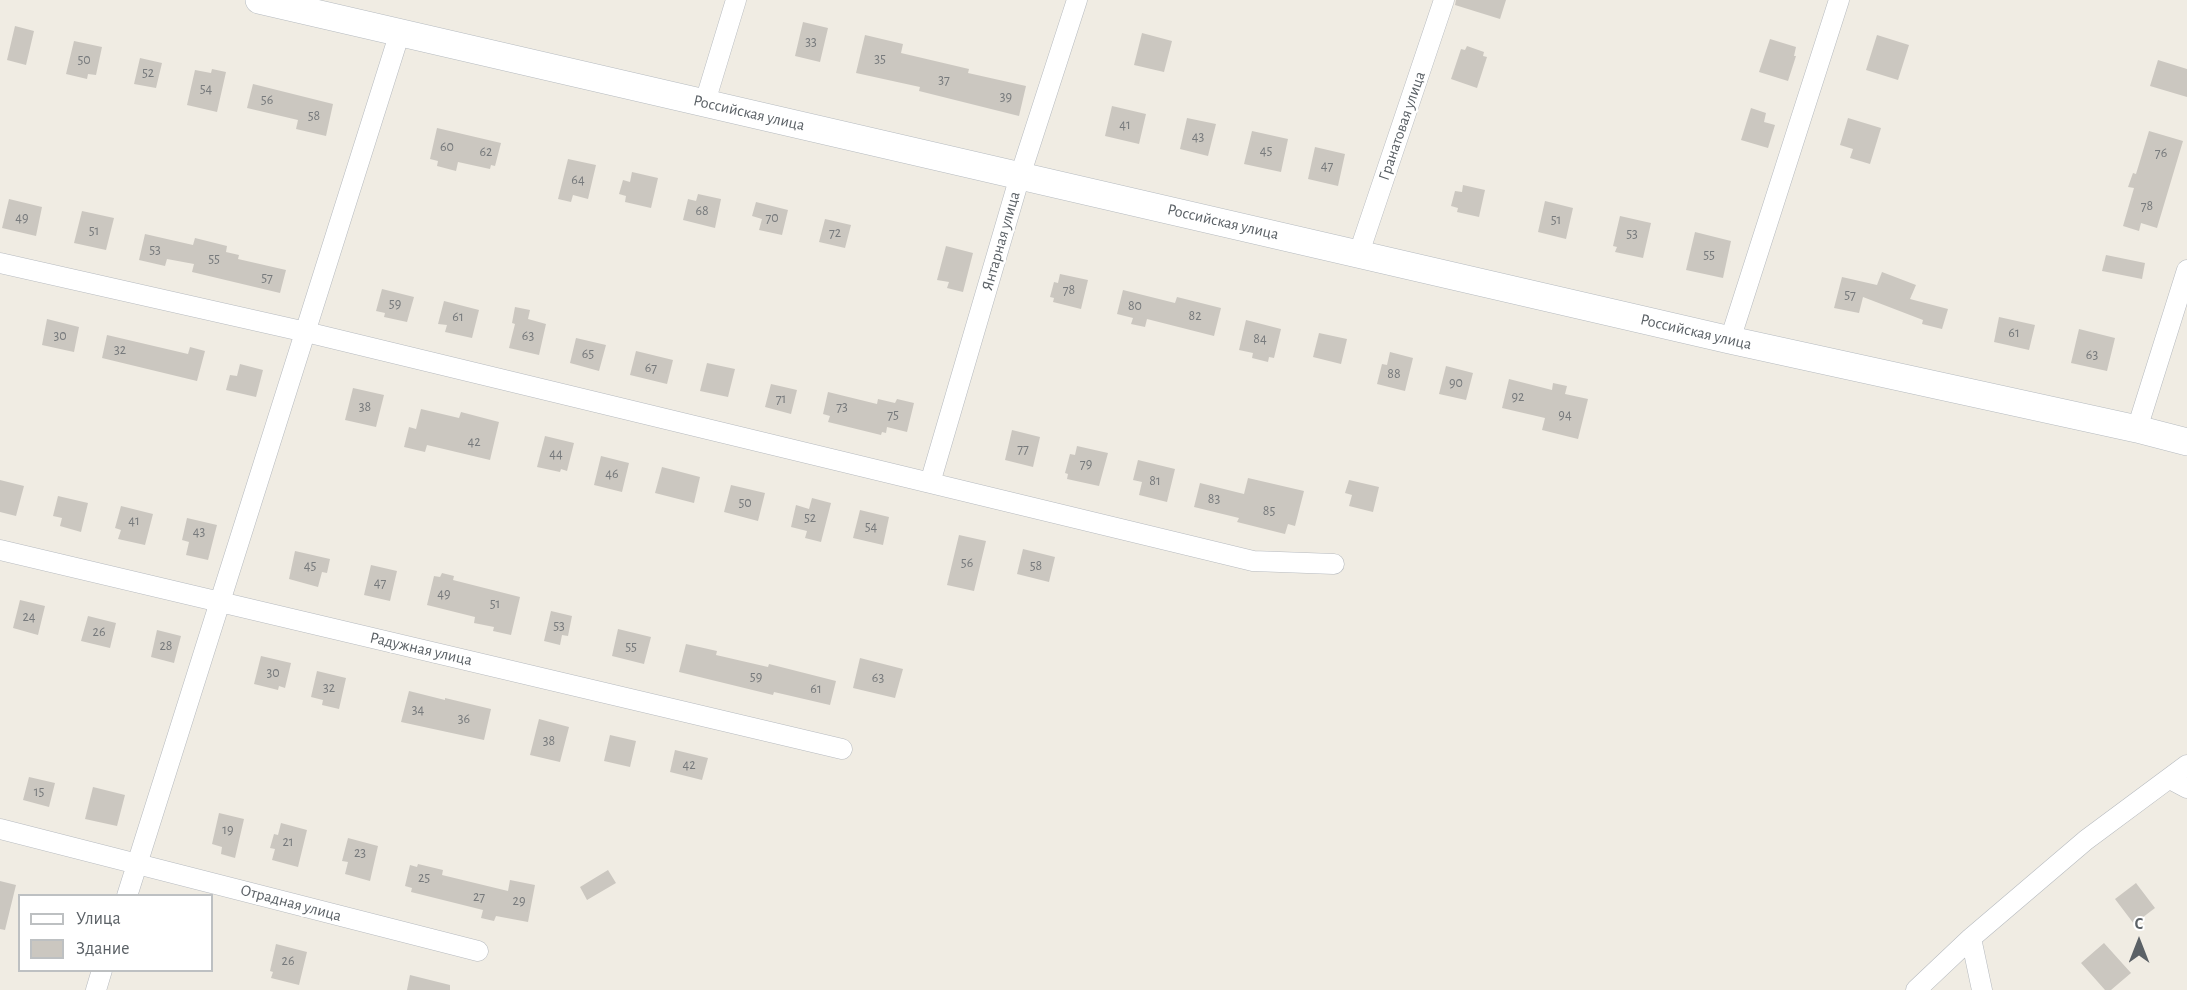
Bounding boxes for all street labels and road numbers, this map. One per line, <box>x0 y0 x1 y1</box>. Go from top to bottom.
street label: Гранатовая улица <box>1374 69 1430 183</box>
street label: Российская улица <box>691 91 807 135</box>
street label: Янтарная улица <box>978 189 1024 293</box>
street label: Российская улица <box>1165 200 1281 244</box>
street label: Российская улица <box>1638 310 1754 354</box>
street label: Радужная улица <box>368 628 474 670</box>
street label: Отрадная улица <box>238 880 344 926</box>

